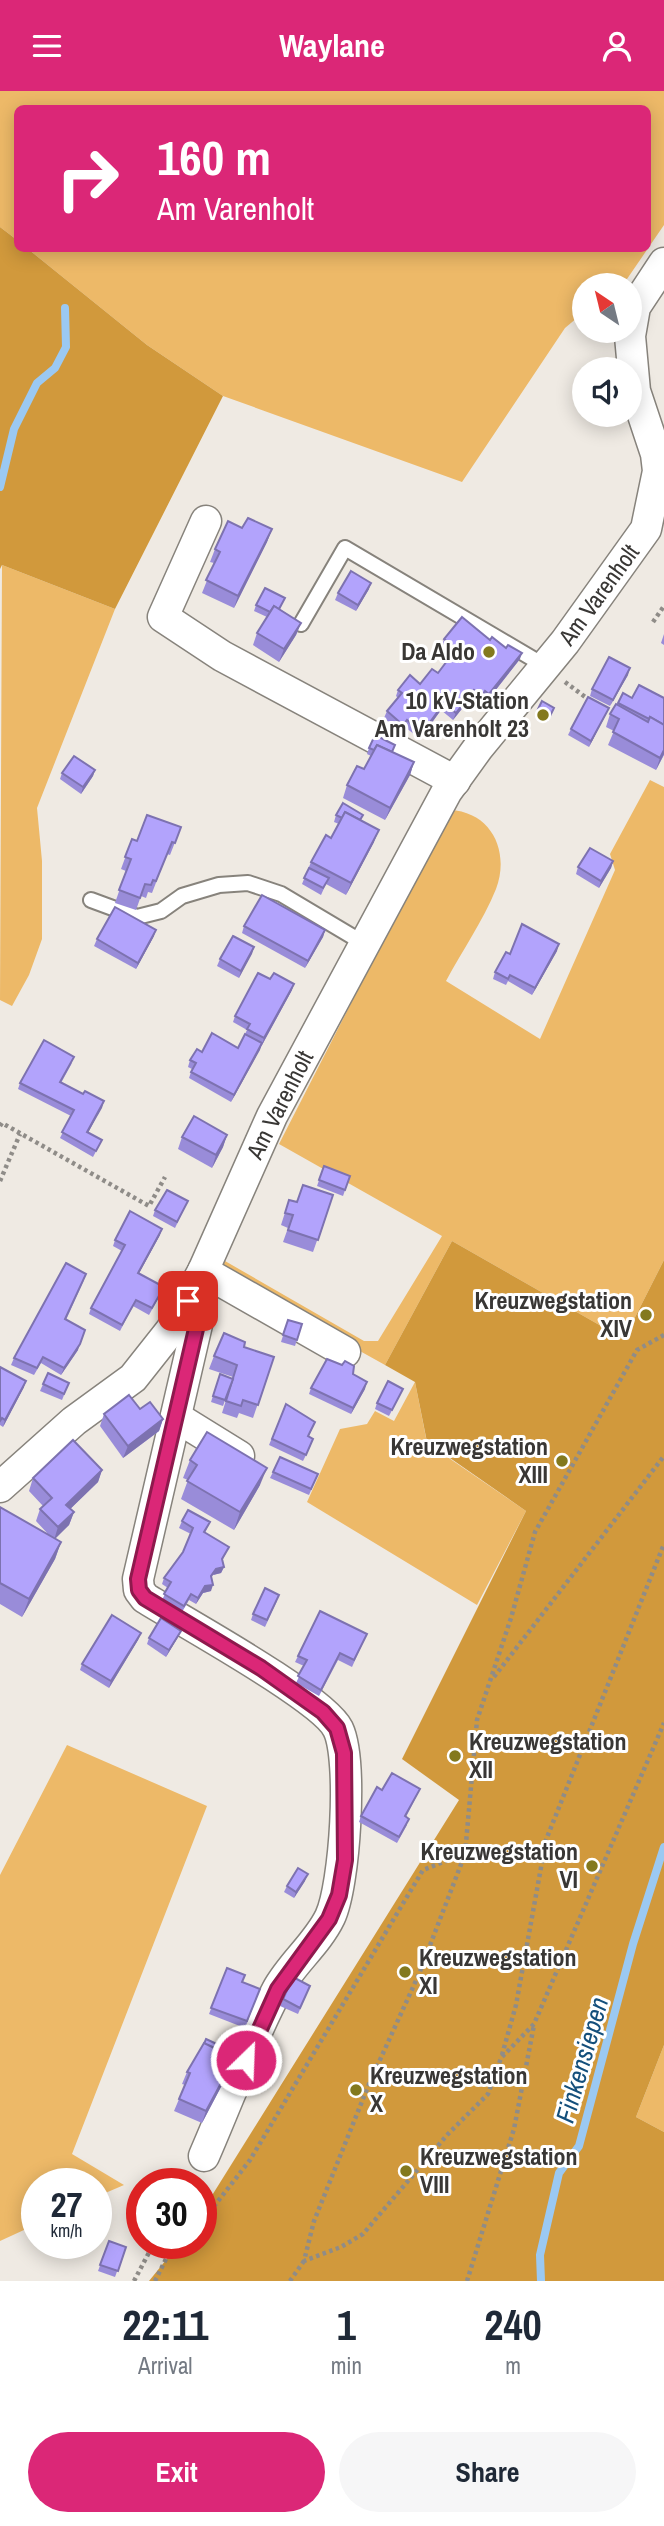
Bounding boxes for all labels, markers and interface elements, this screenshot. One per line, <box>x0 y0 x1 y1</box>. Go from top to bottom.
text: Waylane <box>279 24 385 67</box>
icon: menu <box>28 27 66 65</box>
icon: person <box>598 27 636 65</box>
text: 160 m <box>157 124 271 190</box>
icon: right <box>42 133 133 224</box>
text: Am Varenholt <box>157 187 314 230</box>
north arrow <box>572 273 642 343</box>
map controls <box>572 273 642 427</box>
button: sound <box>572 357 642 427</box>
street label: Am Varenholt <box>550 537 646 652</box>
place label: Da Aldo <box>401 635 475 667</box>
marker: Da Aldo <box>481 644 497 660</box>
place label: 10 kV-Station Am Varenholt 23 <box>375 684 529 744</box>
marker: 10 kV-Station Am Varenholt 23 <box>535 707 551 723</box>
street label: Am Varenholt <box>238 1044 320 1165</box>
pin <box>158 1271 218 1331</box>
icon: arrive <box>169 1282 207 1320</box>
place label: Kreuzwegstation XIV <box>475 1284 633 1344</box>
marker: Kreuzwegstation XIV <box>638 1307 654 1323</box>
place label: Kreuzwegstation XIII <box>391 1430 548 1490</box>
marker: Kreuzwegstation XIII <box>554 1453 570 1469</box>
place label: Kreuzwegstation XII <box>469 1725 626 1785</box>
marker: Kreuzwegstation XII <box>447 1748 463 1764</box>
place label: Kreuzwegstation VI <box>421 1835 578 1895</box>
marker: Kreuzwegstation VI <box>584 1858 600 1874</box>
place label: Kreuzwegstation XI <box>419 1941 576 2001</box>
marker: Kreuzwegstation XI <box>397 1964 413 1980</box>
water label: Finkensiepen <box>547 1993 616 2127</box>
position arrow <box>209 2023 283 2097</box>
place label: Kreuzwegstation X <box>370 2059 527 2119</box>
marker: Kreuzwegstation X <box>348 2082 364 2098</box>
place label: Kreuzwegstation VIII <box>420 2140 577 2200</box>
marker: Kreuzwegstation VIII <box>398 2163 414 2179</box>
speed limit sign: 30 <box>126 2168 217 2259</box>
text: 27 <box>51 2181 82 2228</box>
text: km/h <box>51 2218 83 2243</box>
text: 22:11 <box>122 2297 208 2353</box>
text: 1 <box>337 2297 356 2353</box>
text: 240 <box>484 2297 542 2353</box>
text: Arrival <box>138 2350 193 2381</box>
text: min <box>331 2350 362 2381</box>
text: m <box>505 2350 521 2381</box>
button: Exit <box>28 2432 325 2512</box>
button: Share <box>339 2432 636 2512</box>

